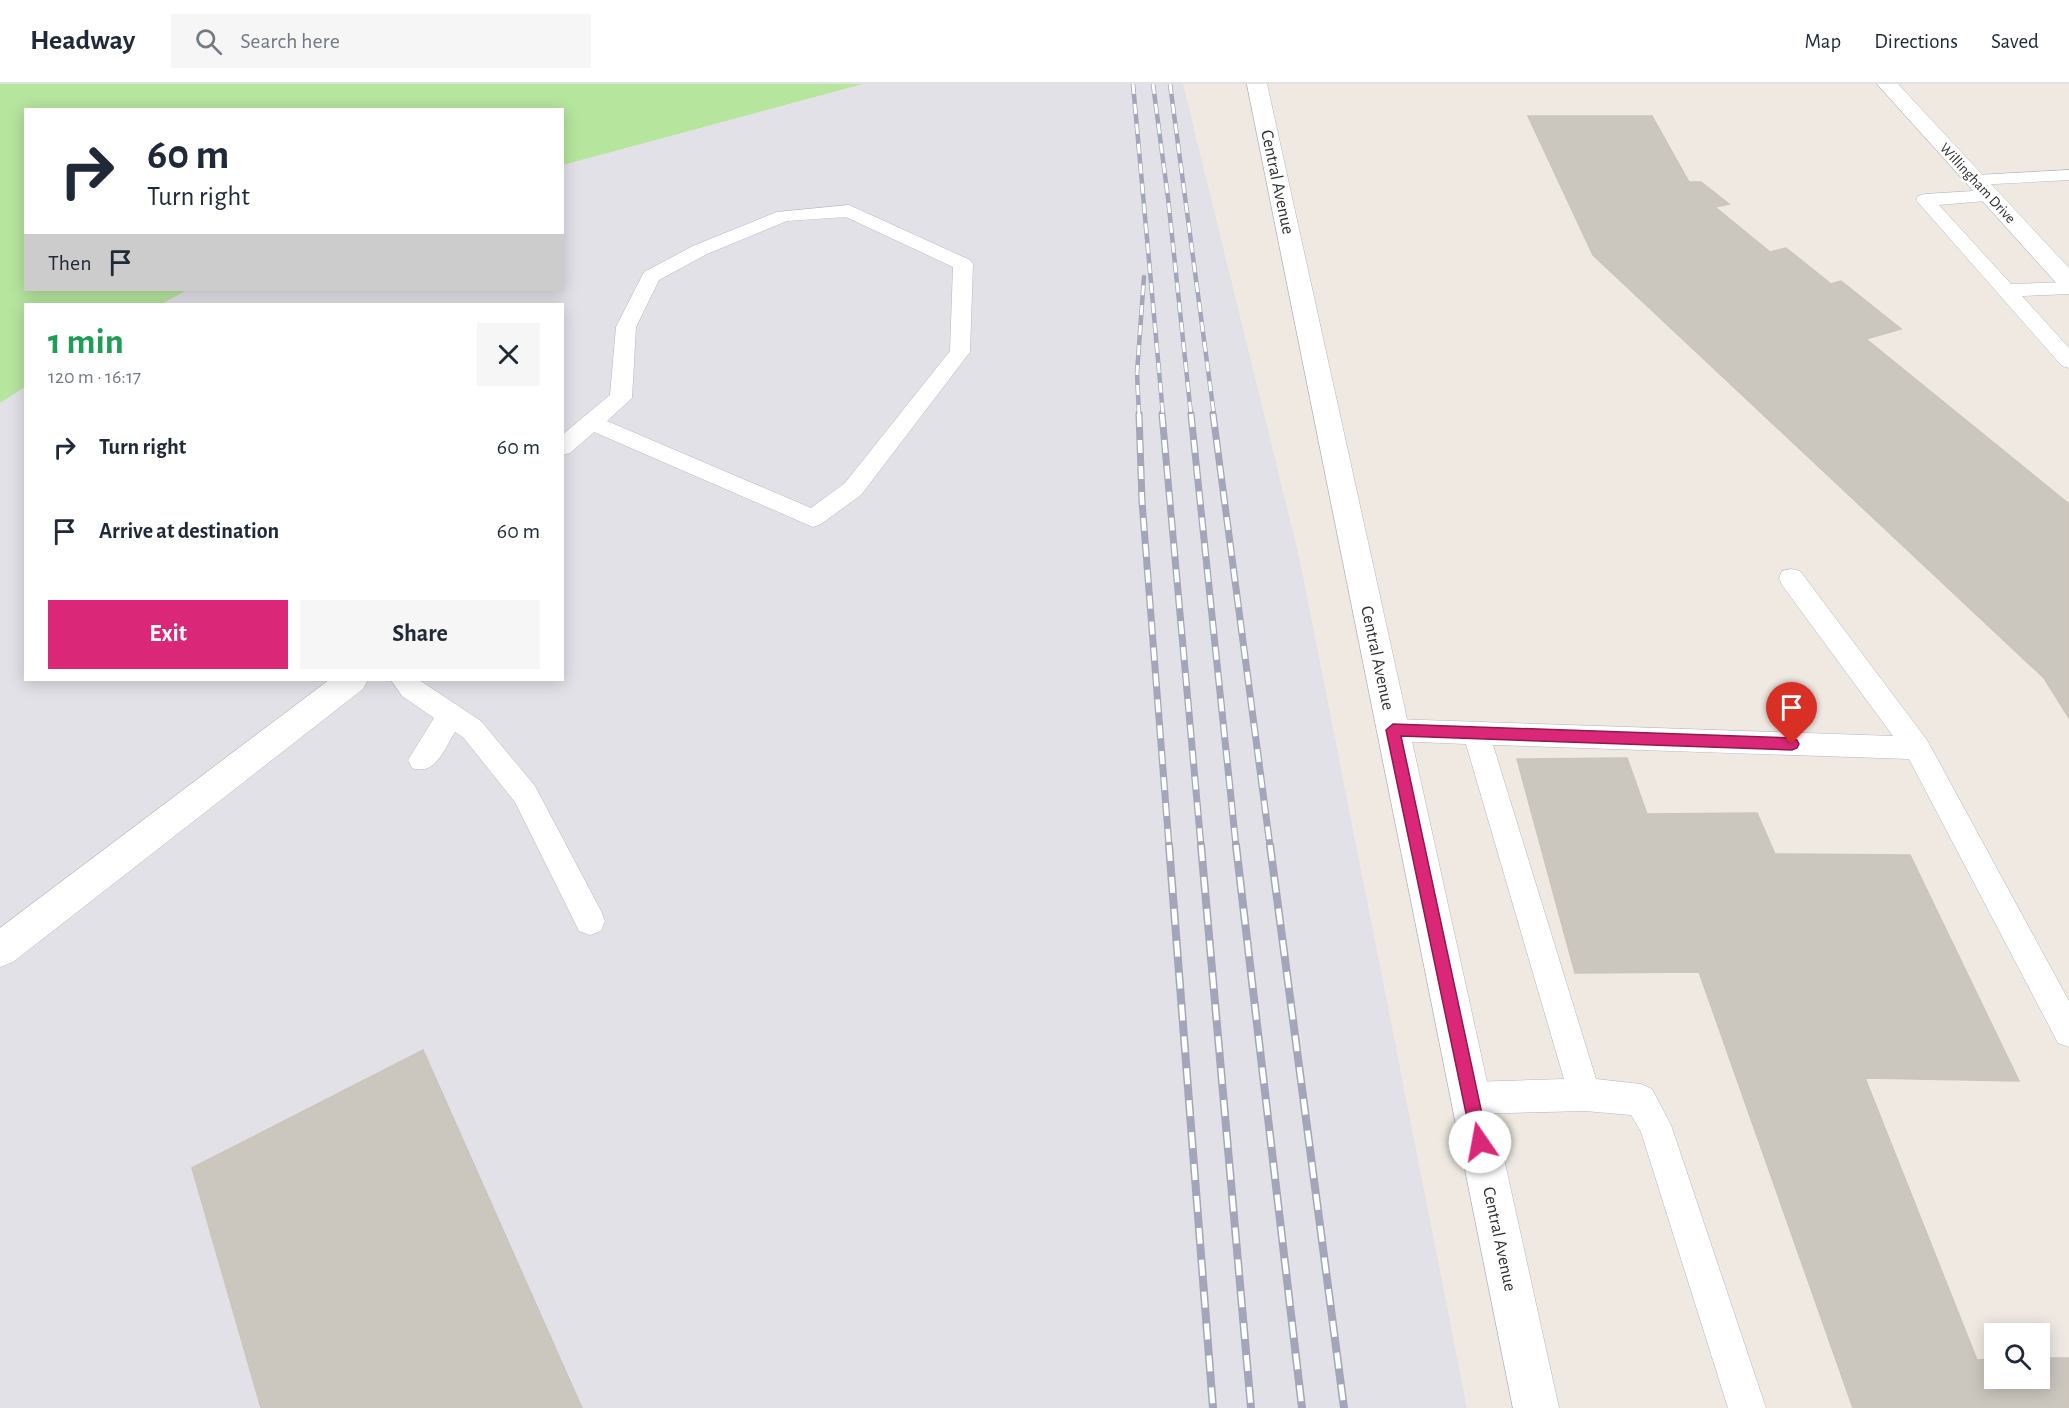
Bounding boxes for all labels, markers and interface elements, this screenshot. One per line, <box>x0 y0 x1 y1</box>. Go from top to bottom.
search box <box>171 14 591 68</box>
icon: search <box>192 25 225 58</box>
text: Headway <box>30 27 135 55</box>
text: Search here <box>240 30 340 52</box>
text: Map <box>1805 31 1841 52</box>
text: Directions <box>1874 31 1958 52</box>
text: Saved <box>1991 31 2039 52</box>
street label: Central Avenue <box>1257 128 1297 236</box>
icon: right <box>48 132 126 210</box>
text: 60 m <box>147 134 229 176</box>
street label: Willingham Drive <box>1937 140 2018 226</box>
text: Turn right <box>147 183 250 210</box>
icon: arrive <box>104 246 137 279</box>
text: Then <box>48 252 92 274</box>
button: close <box>477 323 540 386</box>
text: 1 min <box>48 324 124 360</box>
text: 120 m · 16:17 <box>48 367 141 387</box>
icon: right <box>48 431 81 464</box>
text: Turn right <box>99 436 186 458</box>
text: 60 m <box>497 436 540 458</box>
icon: arrive <box>48 515 81 548</box>
text: Arrive at destination <box>99 520 279 542</box>
text: 60 m <box>497 520 540 542</box>
button: Exit <box>48 600 288 669</box>
button: Share <box>300 600 540 669</box>
street label: Central Avenue <box>1357 604 1397 712</box>
pin <box>1766 682 1817 744</box>
icon: arrive <box>1775 691 1808 724</box>
position arrow <box>1448 1110 1512 1174</box>
street label: Central Avenue <box>1479 1185 1519 1293</box>
map controls <box>1984 1323 2050 1389</box>
button: search <box>1984 1323 2050 1389</box>

